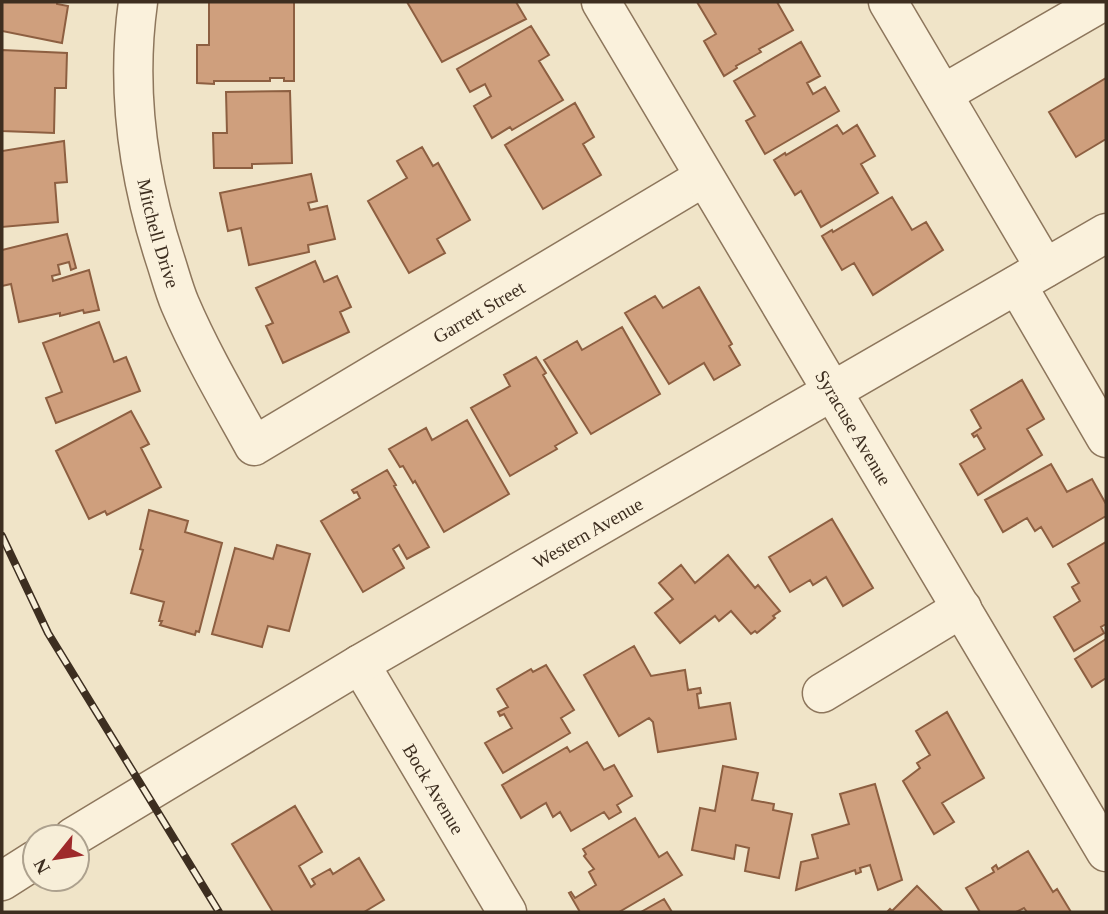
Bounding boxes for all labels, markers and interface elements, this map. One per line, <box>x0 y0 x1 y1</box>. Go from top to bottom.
street label: Mitchell Drive <box>133 177 183 291</box>
street label: Garrett Street <box>429 276 529 348</box>
street label: Syracuse Avenue <box>811 367 896 489</box>
street label: Western Avenue <box>529 493 646 573</box>
street label: Bock Avenue <box>399 740 468 838</box>
north arrow <box>21 823 91 893</box>
text: N <box>29 855 54 877</box>

